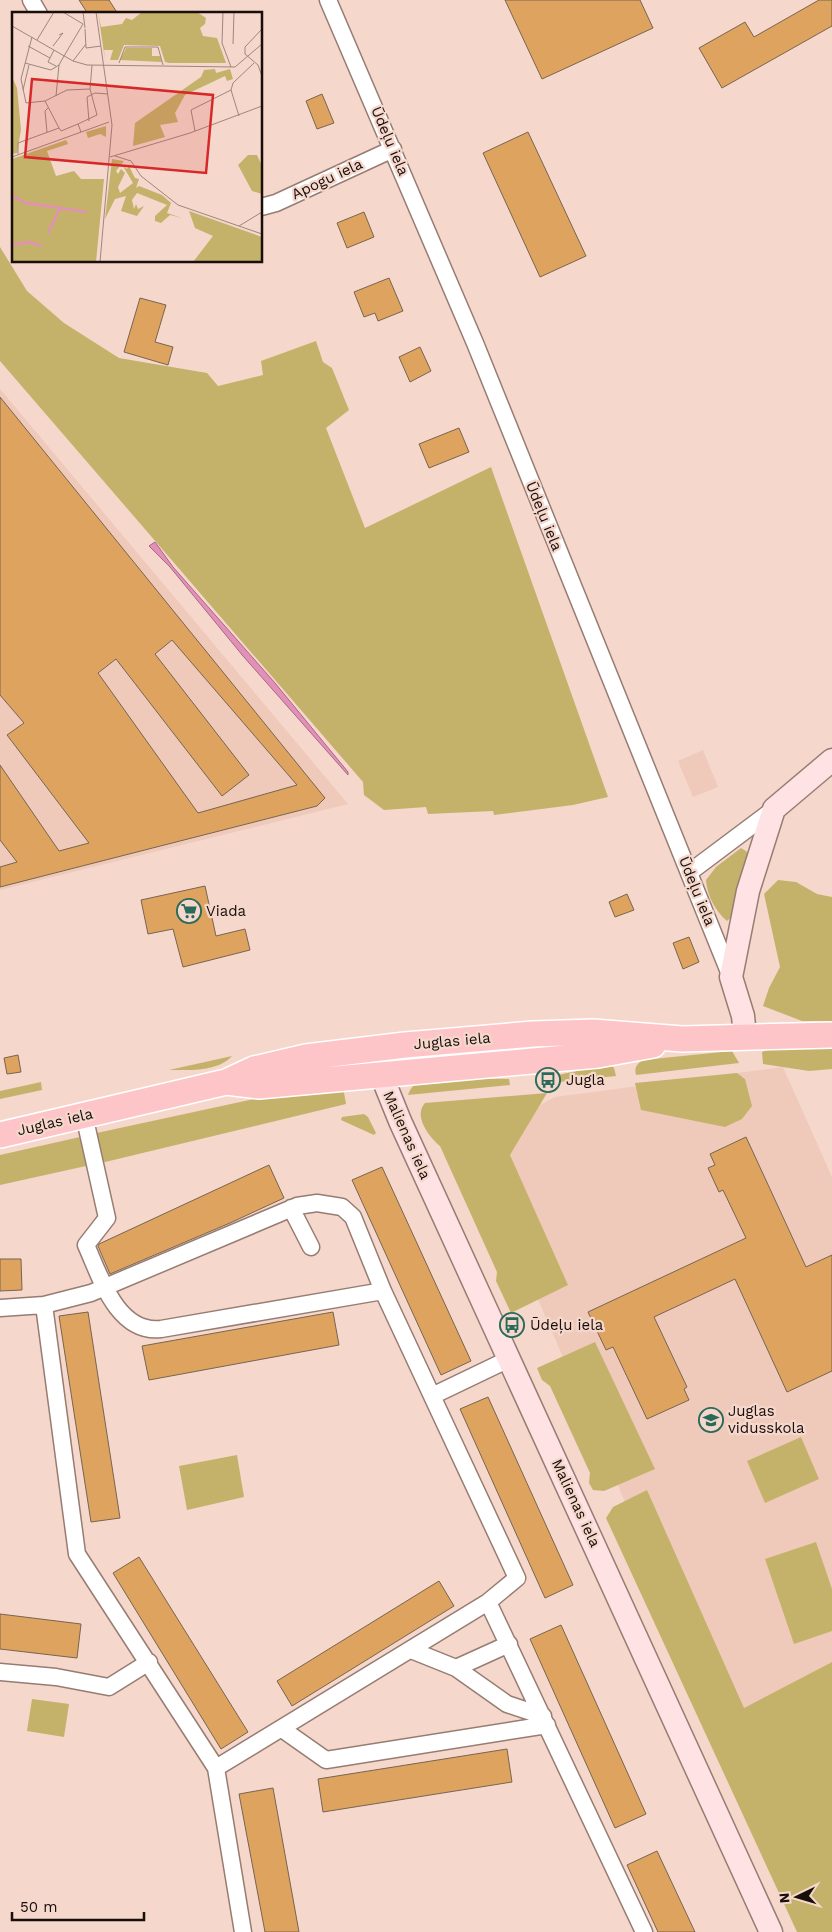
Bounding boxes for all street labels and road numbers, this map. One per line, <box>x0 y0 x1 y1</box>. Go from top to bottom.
street label: Ūdeļu iela <box>367 104 413 179</box>
street label: Apogu iela <box>289 154 366 203</box>
street label: Ūdeļu iela <box>522 479 566 554</box>
street label: Ūdeļu iela <box>675 854 719 929</box>
street label: Juglas iela <box>413 1029 492 1053</box>
street label: Malienas iela <box>379 1088 435 1183</box>
street label: Juglas iela <box>15 1104 95 1139</box>
street label: Malienas iela <box>548 1456 604 1550</box>

